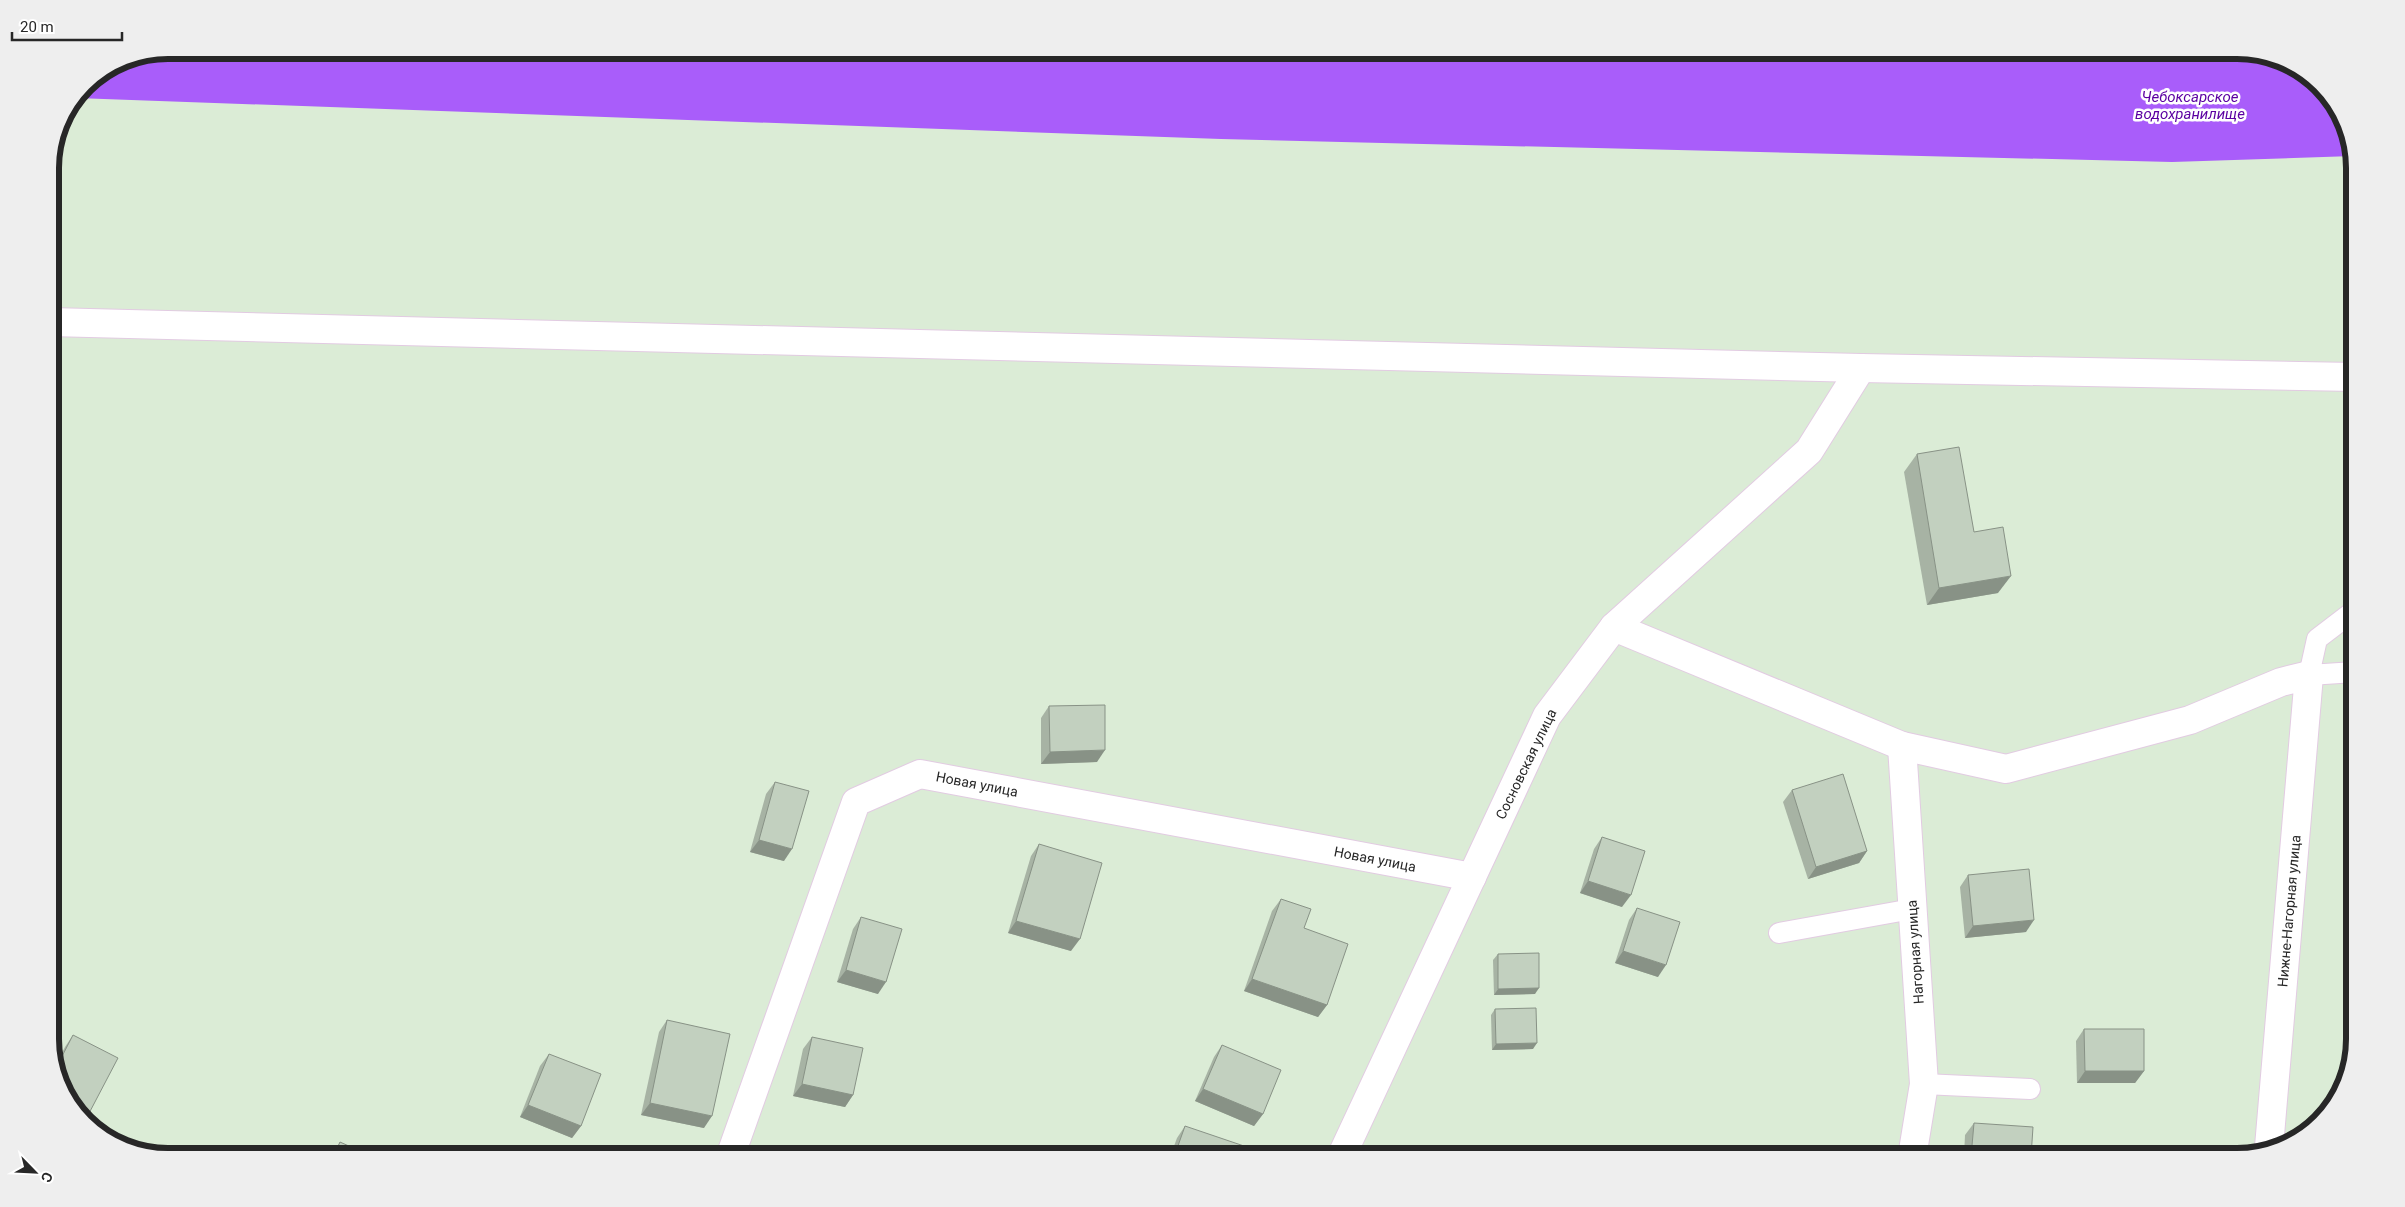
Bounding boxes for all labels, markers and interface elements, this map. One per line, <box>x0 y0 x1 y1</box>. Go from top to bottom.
scale bar <box>12 10 122 42</box>
text: 20 m <box>20 18 54 36</box>
water label: Чебоксарское водохранилище <box>2135 88 2245 123</box>
street label: Сосновская улица <box>1492 706 1560 822</box>
street label: Новая улица <box>935 768 1019 800</box>
street label: Нижне-Нагорная улица <box>2274 834 2304 988</box>
street label: Новая улица <box>1333 843 1417 875</box>
street label: Нагорная улица <box>1903 899 1927 1005</box>
north arrow <box>10 1147 60 1197</box>
text: С <box>38 1170 56 1185</box>

